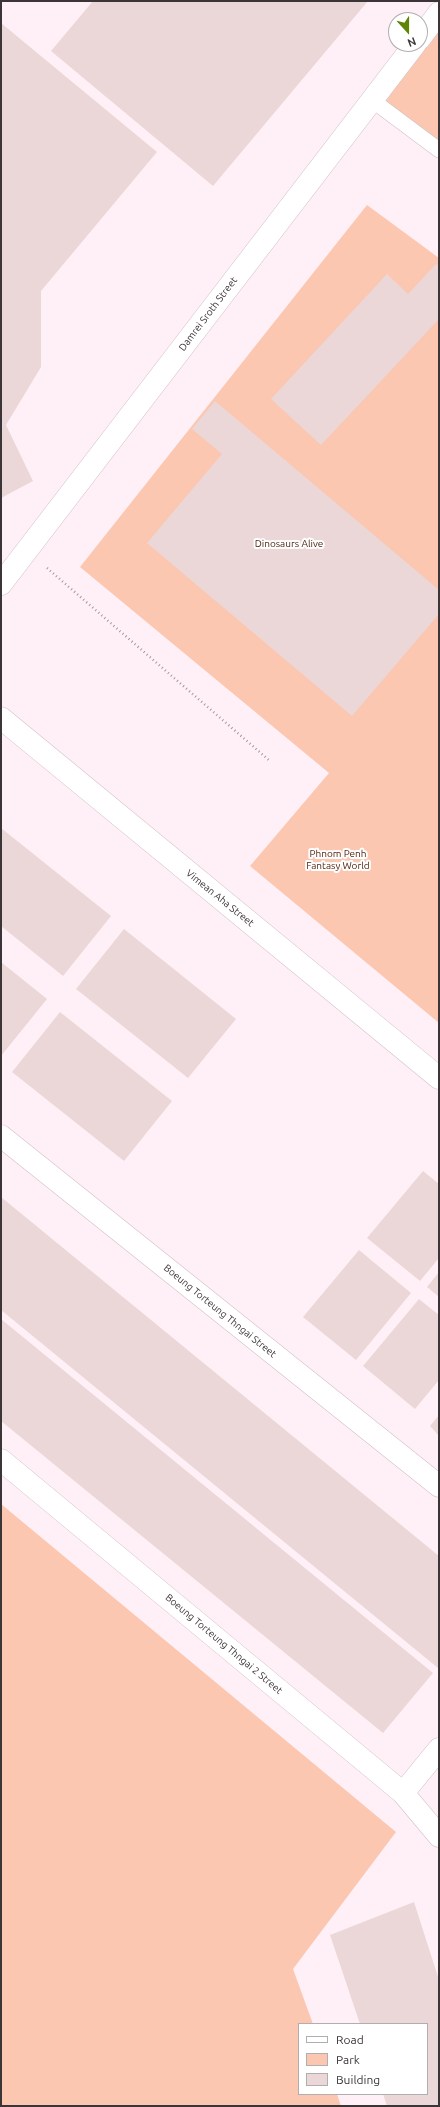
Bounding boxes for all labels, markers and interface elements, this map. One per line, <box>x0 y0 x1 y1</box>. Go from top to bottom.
north arrow <box>388 12 428 52</box>
text: N <box>406 35 418 49</box>
street label: Damrei Sroth Street <box>176 275 240 353</box>
park label: Dinosaurs Alive <box>255 538 323 550</box>
park label: Phnom Penh Fantasy World <box>306 848 370 872</box>
street label: Vimean Aha Street <box>184 867 256 929</box>
street label: Boeung Torteung Thngai Street <box>161 1262 279 1360</box>
street label: Boeung Torteung Thngai 2 Street <box>163 1591 285 1697</box>
legend <box>298 2023 428 2095</box>
text: Road <box>336 2033 364 2046</box>
text: Park <box>336 2053 360 2066</box>
text: Building <box>336 2073 380 2086</box>

